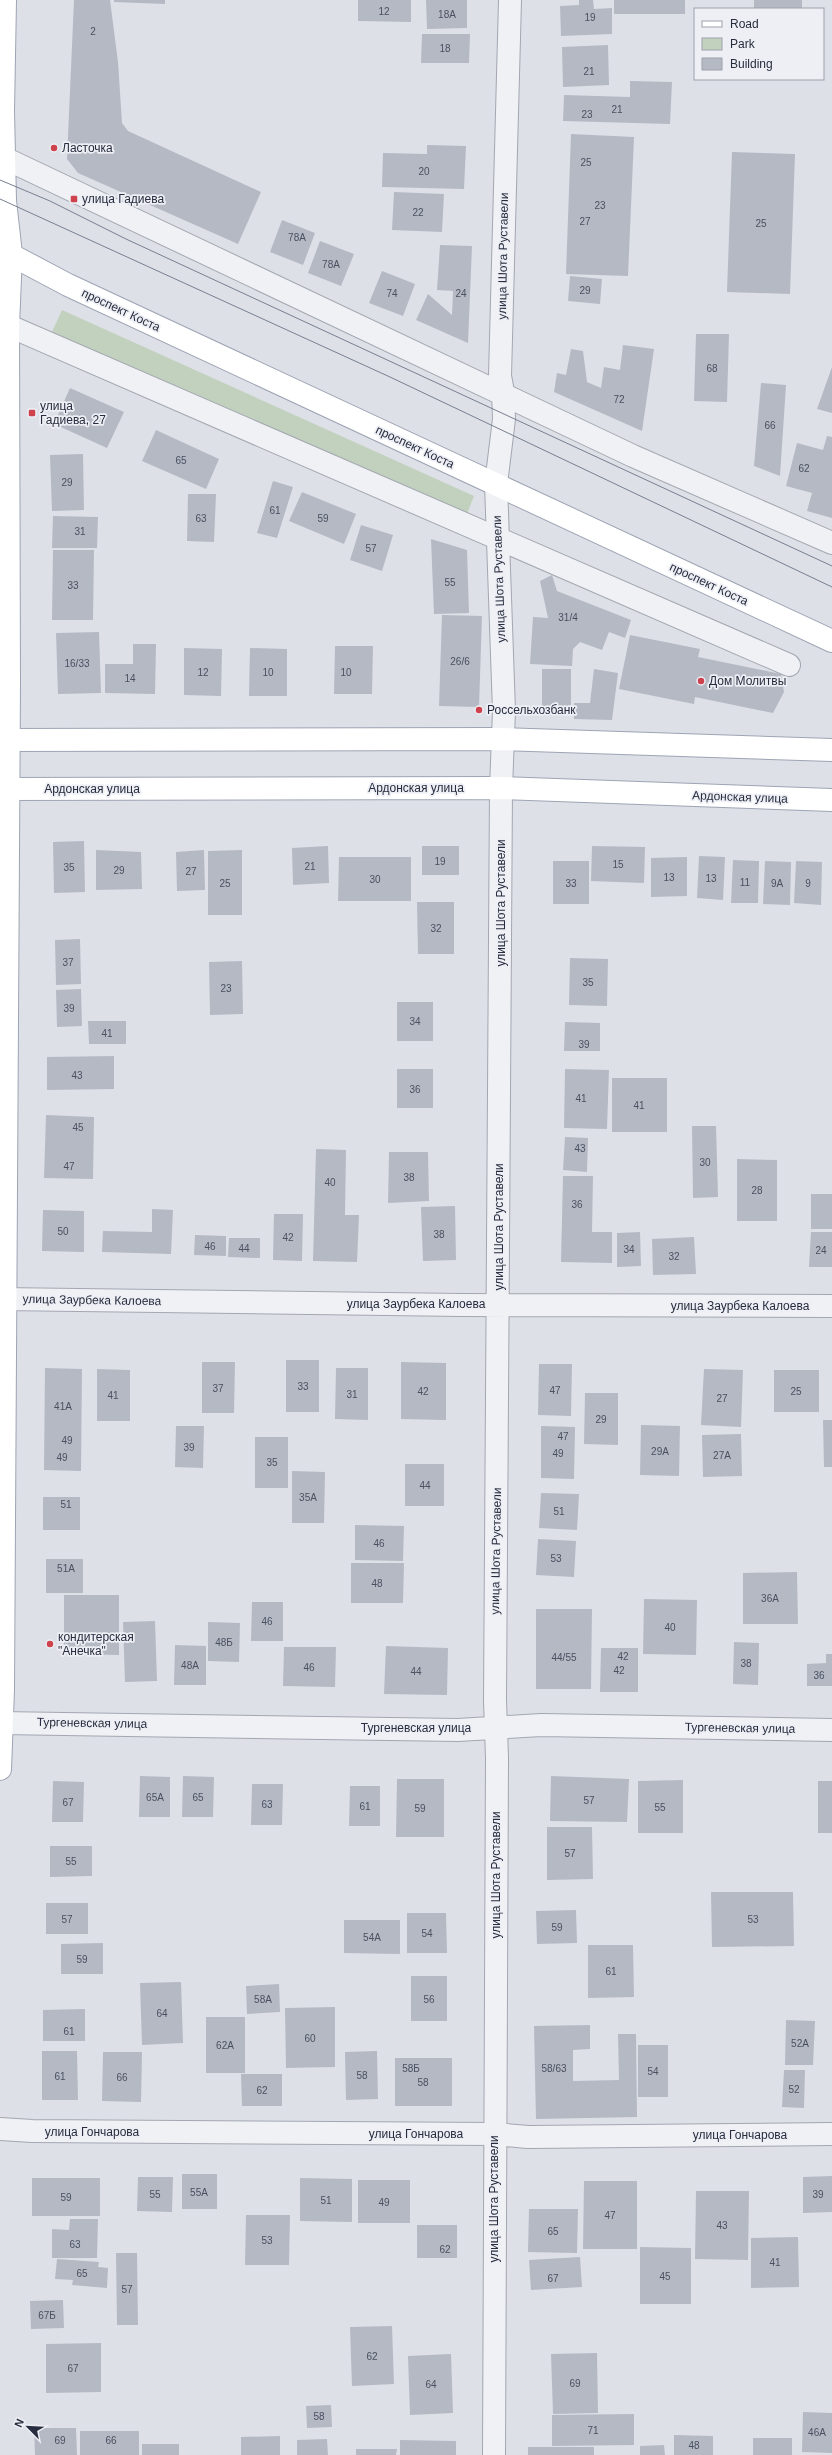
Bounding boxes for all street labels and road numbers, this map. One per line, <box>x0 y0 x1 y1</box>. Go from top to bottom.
street label: улица Шота Руставели <box>495 192 511 320</box>
street label: проспект Коста <box>80 286 163 334</box>
street label: проспект Коста <box>374 423 457 471</box>
street label: улица Шота Руставели <box>490 515 508 643</box>
street label: проспект Коста <box>668 560 751 608</box>
street label: Ардонская улица <box>368 781 464 795</box>
street label: Ардонская улица <box>44 782 140 796</box>
street label: Ардонская улица <box>692 788 788 806</box>
street label: улица Шота Руставели <box>494 839 508 967</box>
street label: улица Шота Руставели <box>492 1163 506 1291</box>
street label: улица Заурбека Калоева <box>23 1292 162 1308</box>
street label: улица Заурбека Калоева <box>347 1297 486 1311</box>
street label: улица Заурбека Калоева <box>671 1299 810 1313</box>
street label: улица Шота Руставели <box>488 1487 504 1615</box>
street label: Тургеневская улица <box>37 1715 148 1731</box>
street label: Тургеневская улица <box>685 1720 796 1736</box>
street label: Тургеневская улица <box>361 1721 472 1735</box>
street label: улица Шота Руставели <box>489 1811 503 1939</box>
street label: улица Гончарова <box>45 2125 140 2139</box>
street label: улица Гончарова <box>369 2127 464 2141</box>
street label: улица Гончарова <box>693 2128 788 2142</box>
street label: улица Шота Руставели <box>487 2135 501 2263</box>

